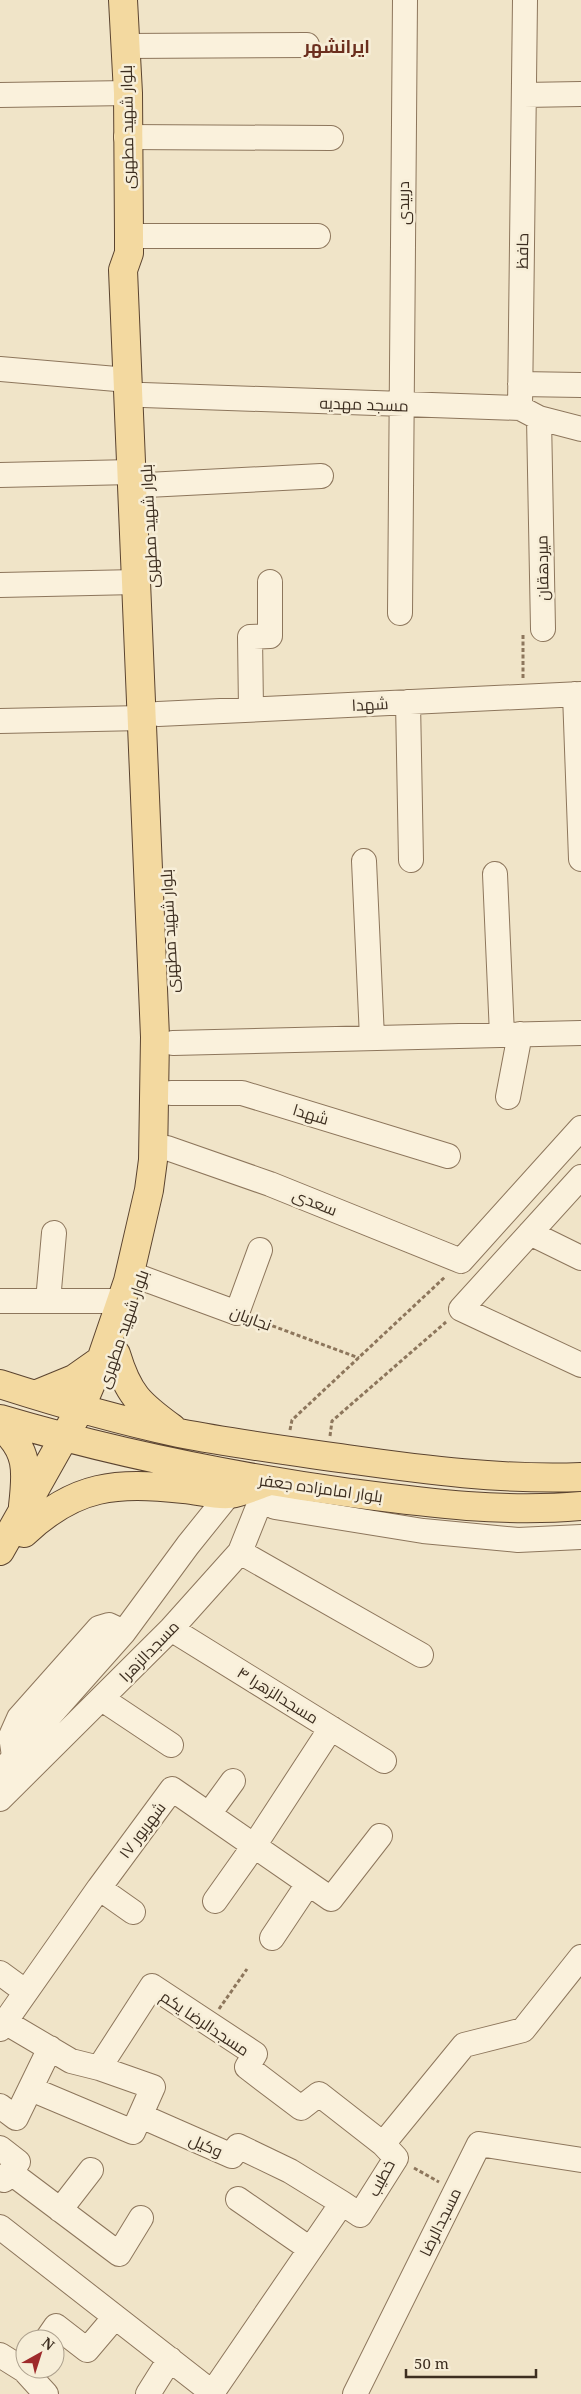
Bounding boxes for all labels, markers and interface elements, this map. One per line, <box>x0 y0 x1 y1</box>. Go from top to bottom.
district label: ایرانشهر <box>303 34 370 58</box>
street label: بلوار شهید مطهری <box>115 65 139 189</box>
street label: دربیدی <box>392 181 414 225</box>
street label: حافظ <box>511 233 533 269</box>
street label: مسجد مهدیه <box>319 391 409 417</box>
street label: بلوار شهید مطهری <box>135 463 163 589</box>
street label: میردهقان <box>530 535 554 601</box>
street label: شهدا <box>351 692 389 716</box>
street label: بلوار شهید مطهری <box>155 868 183 994</box>
street label: شهدا <box>290 1098 332 1130</box>
street label: سعدی <box>289 1183 341 1221</box>
street label: بلوار شهید مطهری <box>92 1267 154 1391</box>
street label: نجاریان <box>227 1300 275 1336</box>
street label: بلوار امامزاده جعفر <box>257 1468 384 1508</box>
street label: مسجدالزهرا <box>114 1615 184 1687</box>
street label: مسجدالزهرا ۴ <box>233 1661 323 1729</box>
street label: ۱۷ شهریور <box>114 1797 170 1863</box>
street label: مسجدالرضا یکم <box>156 1985 254 2062</box>
street label: وکیل <box>186 2128 226 2162</box>
street label: خطیب <box>362 2156 400 2200</box>
street label: مسجدالرضا <box>414 2184 466 2260</box>
north arrow <box>15 2329 65 2379</box>
text: N <box>38 2333 59 2354</box>
scale bar <box>406 2346 536 2378</box>
text: 50 m <box>414 2353 449 2373</box>

